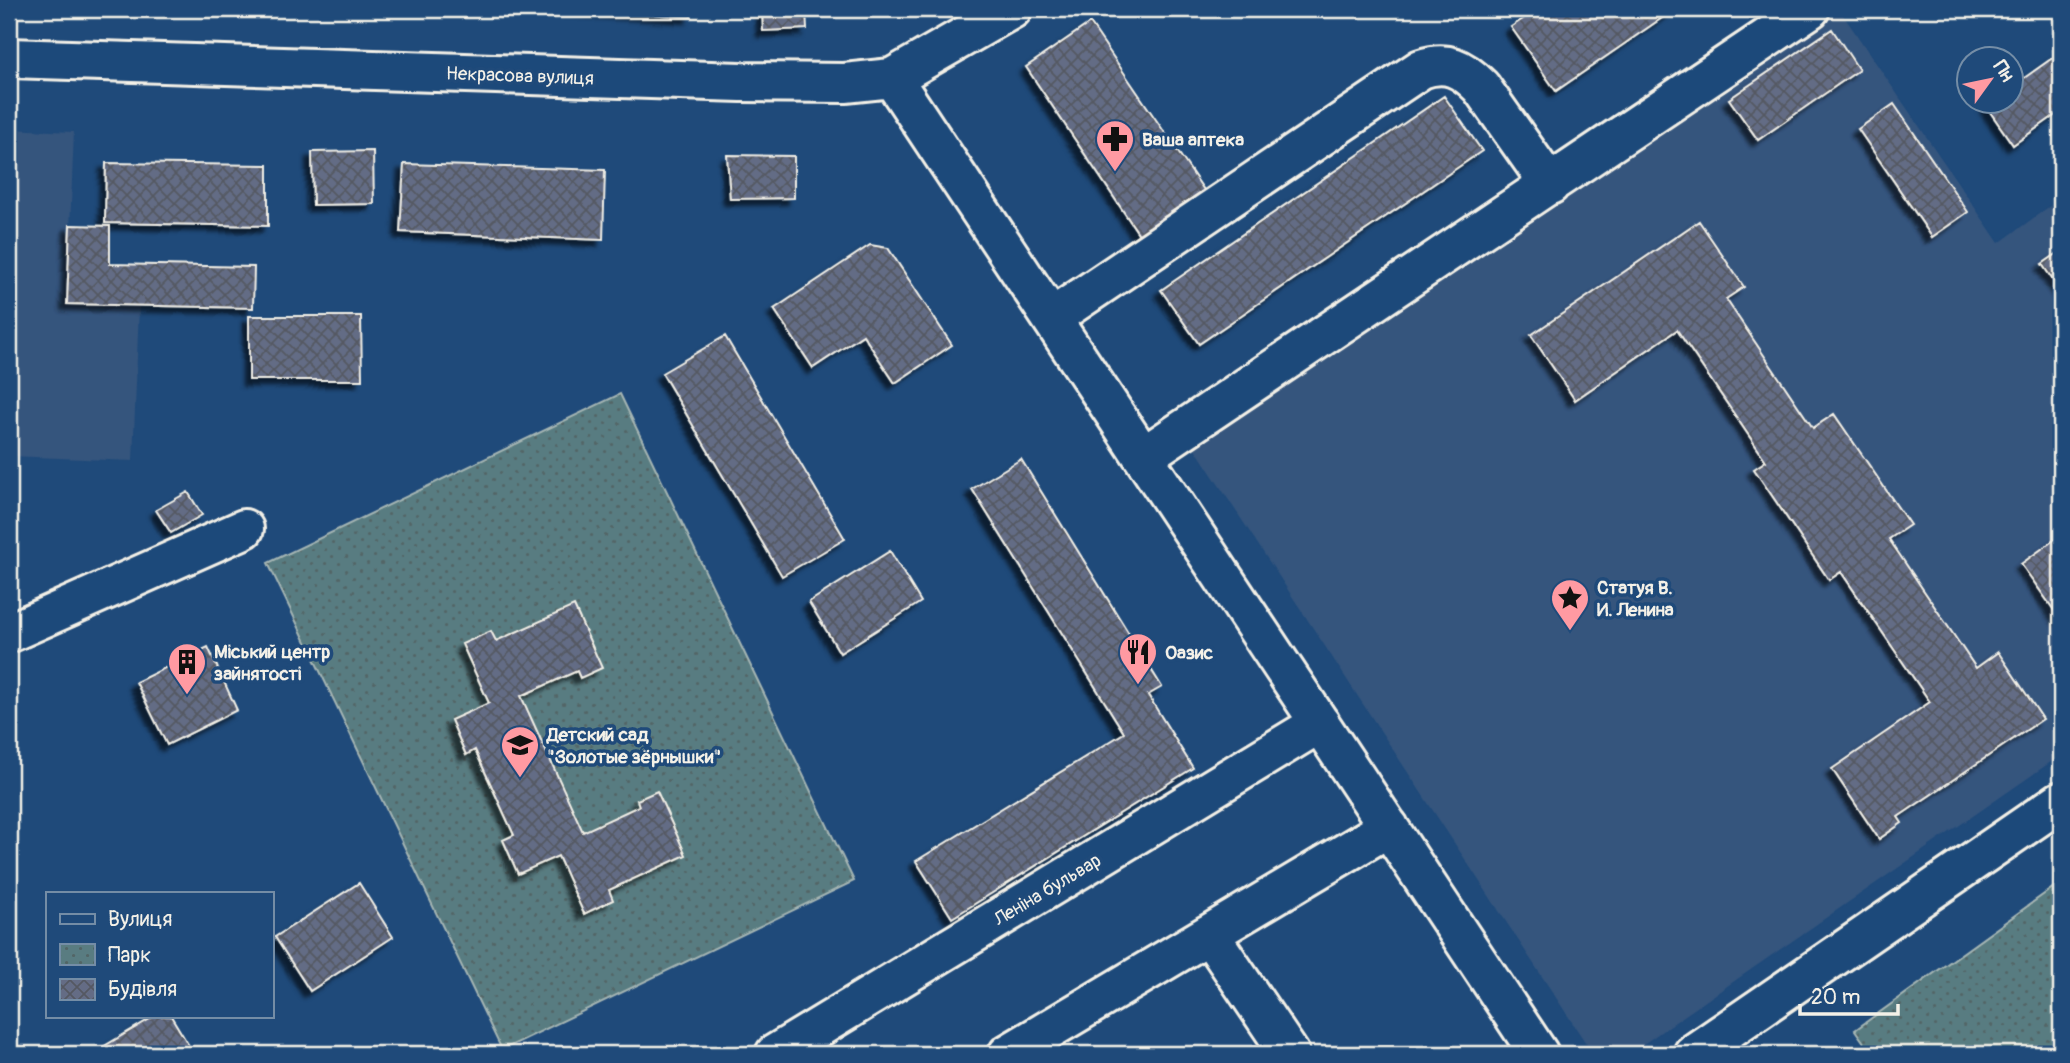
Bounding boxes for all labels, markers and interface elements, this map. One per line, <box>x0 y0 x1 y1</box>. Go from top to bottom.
north arrow <box>1954 46 2024 116</box>
text: Пн <box>1988 56 2019 87</box>
street label: Некрасова вулиця <box>446 61 594 91</box>
pharmacy icon: Ваша аптека <box>1094 118 1136 173</box>
place label: Ваша аптека <box>1142 128 1244 152</box>
place label: Статуя В. И. Ленина <box>1597 576 1674 622</box>
place icon: Статуя В. И. Ленина <box>1549 577 1591 632</box>
restaurant icon: Оазис <box>1117 631 1159 686</box>
place label: Міський центр зайнятості <box>214 640 330 686</box>
building icon: Міський центр зайнятості <box>166 641 208 696</box>
place label: Оазис <box>1165 641 1214 665</box>
place label: Детский сад "Золотые зёрнышки" <box>546 723 721 769</box>
school or university icon: Детский сад "Золотые зёрнышки" <box>499 724 541 779</box>
street label: Леніна бульвар <box>989 848 1106 932</box>
legend <box>46 892 273 1018</box>
text: Вулиця <box>108 906 172 933</box>
text: Парк <box>108 942 151 969</box>
scale bar <box>1800 972 1898 1016</box>
text: Будівля <box>108 976 177 1003</box>
text: 20 m <box>1811 984 1860 1011</box>

